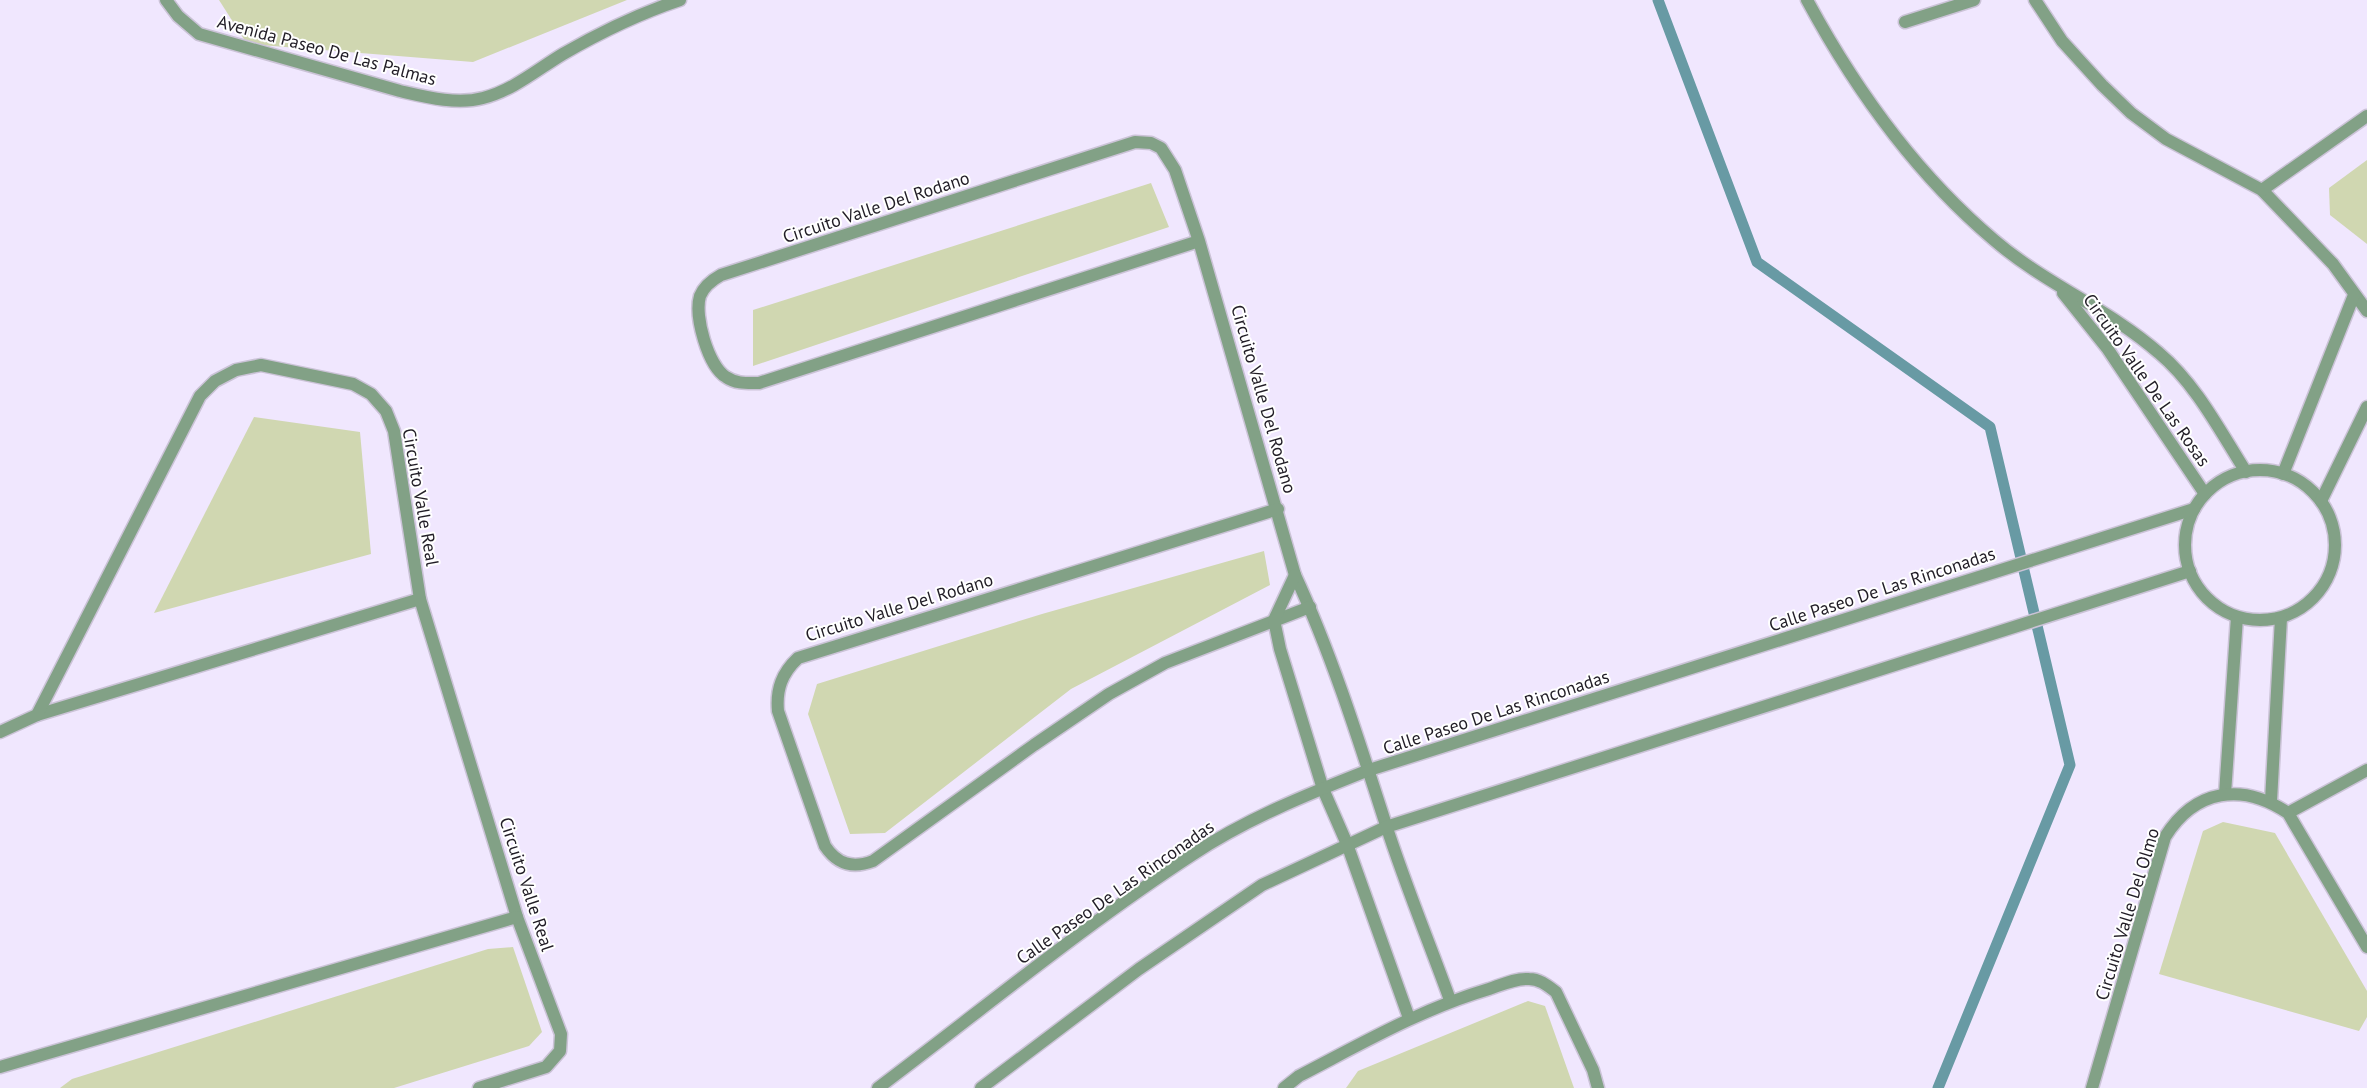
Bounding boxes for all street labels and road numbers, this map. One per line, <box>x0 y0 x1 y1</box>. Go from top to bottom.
street label: Avenida Paseo De Las Palmas <box>215 10 439 90</box>
street label: Circuito Valle Del Rodano <box>780 166 972 248</box>
street label: Circuito Valle De Las Rosas <box>2079 289 2215 471</box>
street label: Circuito Valle Del Rodano <box>1226 302 1302 496</box>
street label: Circuito Valle Real <box>398 426 445 568</box>
street label: Calle Paseo De Las Rinconadas <box>1766 542 1998 636</box>
street label: Circuito Valle Del Rodano <box>802 567 996 647</box>
street label: Calle Paseo De Las Rinconadas <box>1380 665 1612 759</box>
street label: Circuito Valle Real <box>494 814 560 955</box>
street label: Calle Paseo De Las Rinconadas <box>1012 815 1218 969</box>
street label: Circuito Valle Del Olmo <box>2090 825 2164 1003</box>

